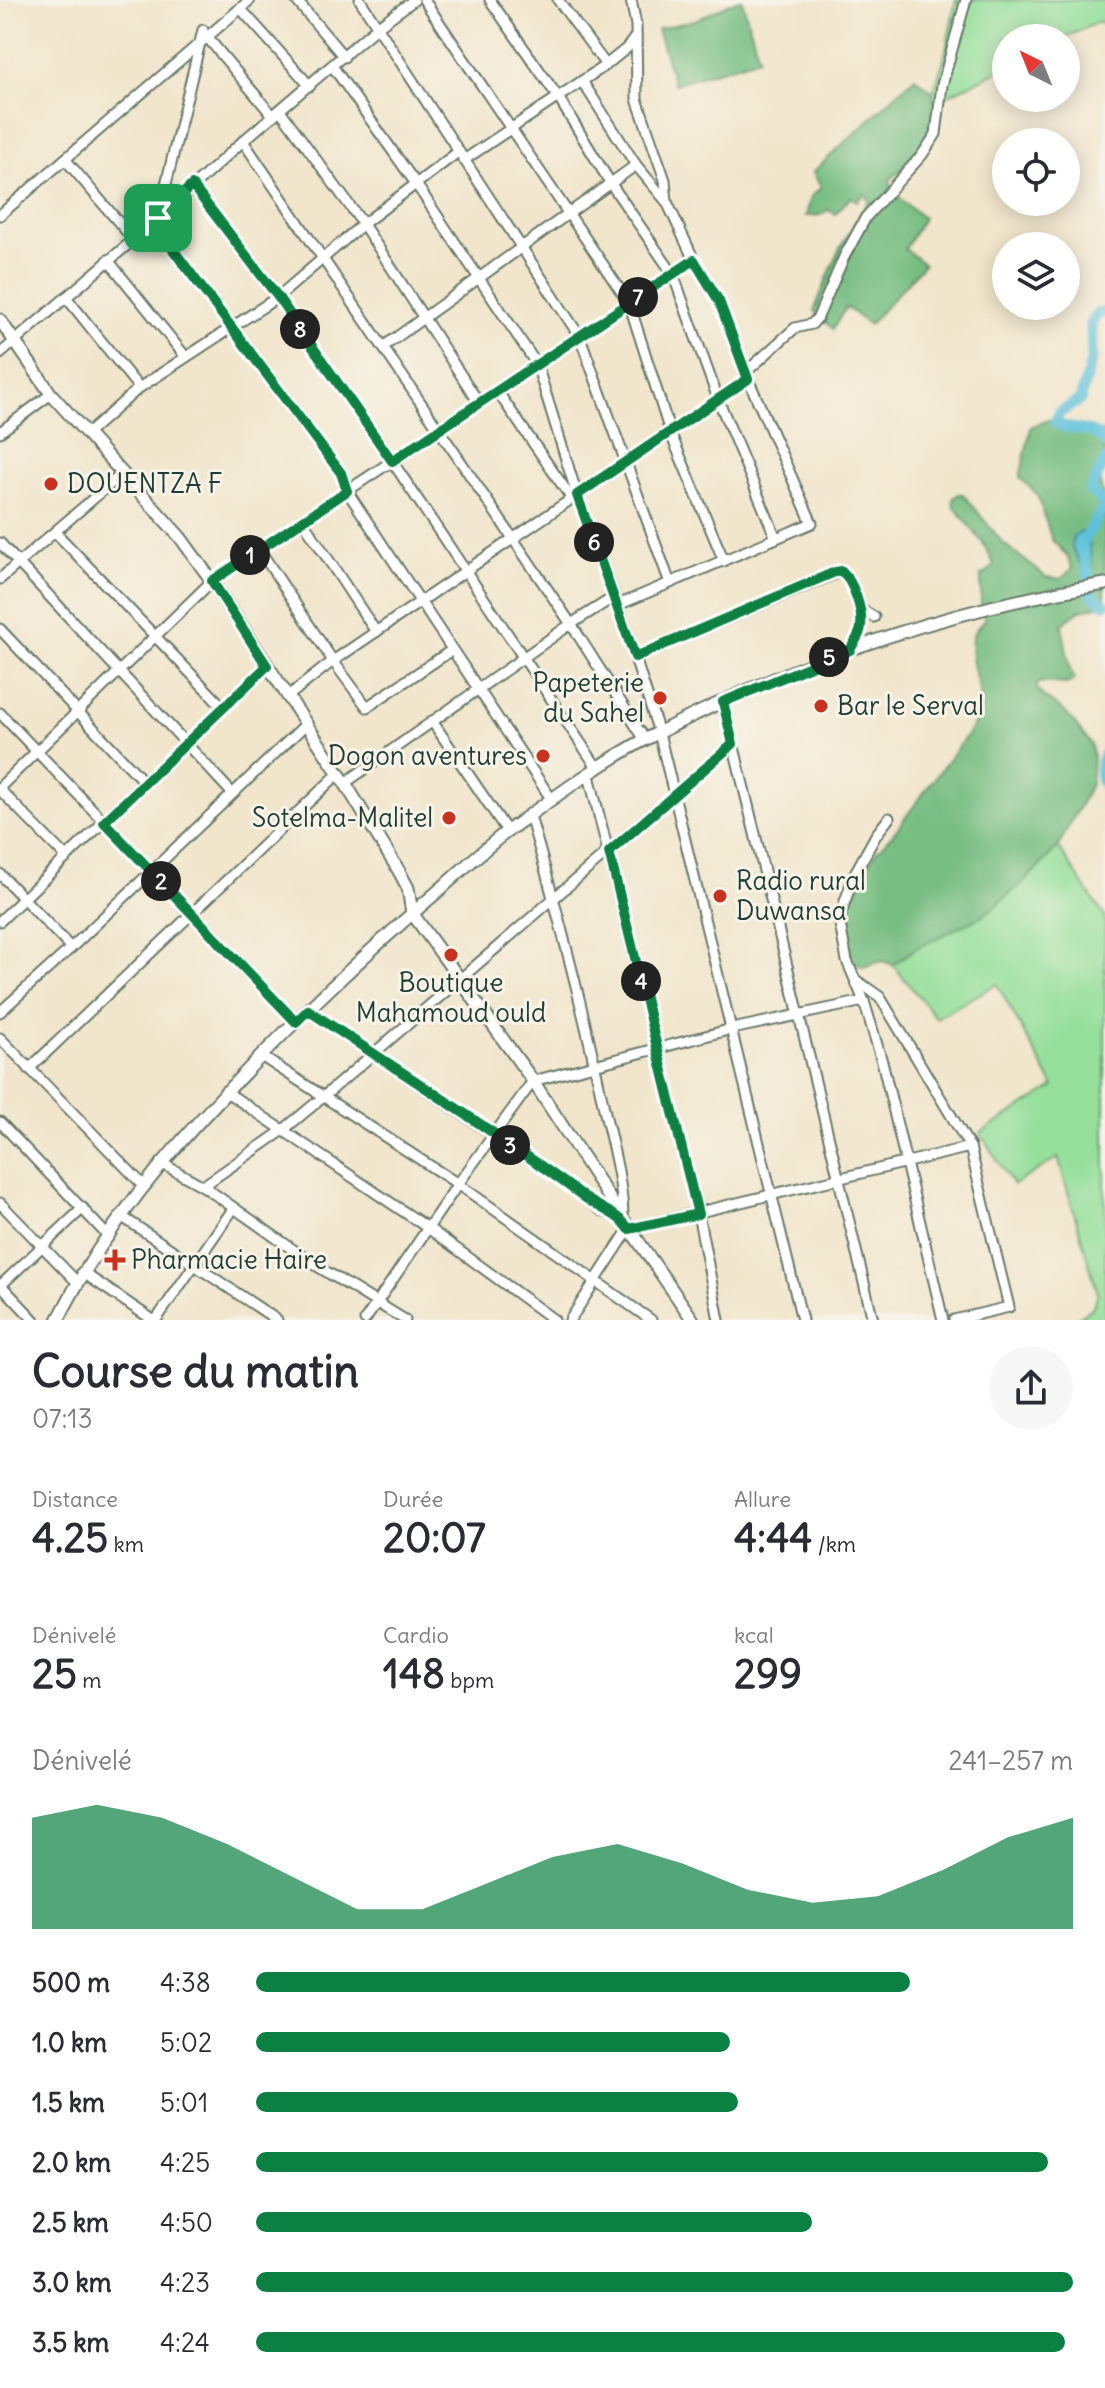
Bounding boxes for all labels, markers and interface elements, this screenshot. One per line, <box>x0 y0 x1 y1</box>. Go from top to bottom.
north arrow <box>992 24 1080 112</box>
map controls <box>992 24 1080 320</box>
button: locate <box>992 128 1080 216</box>
pin <box>124 184 192 252</box>
icon: arrive <box>136 196 180 240</box>
button: layers <box>992 232 1080 320</box>
pin: 7 <box>618 277 658 317</box>
text: 7 <box>633 283 643 311</box>
pin: 8 <box>280 309 320 349</box>
text: 8 <box>294 315 306 343</box>
place label: DOUENTZA F <box>67 467 223 500</box>
marker: DOUENTZA F <box>42 475 60 493</box>
pin: 6 <box>574 522 614 562</box>
text: 6 <box>588 528 600 556</box>
pin: 1 <box>230 535 270 575</box>
text: 1 <box>246 541 254 569</box>
pin: 5 <box>809 637 849 677</box>
text: 5 <box>823 643 835 671</box>
place label: Papeterie du Sahel <box>532 666 644 729</box>
marker: Papeterie du Sahel <box>651 689 669 707</box>
place label: Bar le Serval <box>837 689 984 722</box>
marker: Bar le Serval <box>812 697 830 715</box>
place label: Dogon aventures <box>328 739 527 772</box>
marker: Dogon aventures <box>534 747 552 765</box>
place label: Sotelma-Malitel <box>252 801 433 834</box>
marker: Sotelma-Malitel <box>440 809 458 827</box>
pin: 2 <box>141 861 181 901</box>
place label: Radio rural Duwansa <box>736 864 866 927</box>
text: 2 <box>155 867 167 895</box>
marker: Radio rural Duwansa <box>711 887 729 905</box>
marker: Boutique Mahamoud ould <box>442 946 460 964</box>
pin: 4 <box>621 961 661 1001</box>
place label: Boutique Mahamoud ould <box>356 966 546 1029</box>
text: 4 <box>635 967 647 995</box>
pin: 3 <box>490 1125 530 1165</box>
text: 3 <box>504 1131 516 1159</box>
place label: Pharmacie Haire <box>131 1243 327 1276</box>
marker: Pharmacie Haire <box>106 1251 124 1269</box>
text: Course du matin <box>32 1344 359 1399</box>
button: share <box>989 1346 1073 1430</box>
text: 07:13 <box>32 1402 92 1435</box>
text: Distance <box>32 1485 118 1513</box>
text: Durée <box>383 1485 443 1513</box>
text: Allure <box>734 1485 791 1513</box>
text: 4.25 <box>32 1513 108 1563</box>
text: 20:07 <box>383 1513 486 1563</box>
text: 4:44 <box>734 1513 812 1563</box>
text: km <box>108 1530 144 1558</box>
text: /km <box>812 1530 856 1558</box>
text: Dénivelé <box>32 1621 116 1649</box>
text: Cardio <box>383 1621 449 1649</box>
text: kcal <box>734 1621 774 1649</box>
text: 25 <box>32 1649 77 1699</box>
text: 148 <box>383 1649 445 1699</box>
text: 299 <box>734 1649 802 1699</box>
text: m <box>77 1666 101 1694</box>
text: bpm <box>445 1666 494 1694</box>
text: Dénivelé <box>32 1744 132 1777</box>
text: 241–257 m <box>948 1744 1073 1777</box>
text: 500 m <box>32 1966 110 1999</box>
text: 4:38 <box>160 1966 211 1999</box>
text: 1.0 km <box>32 2026 107 2059</box>
text: 5:02 <box>160 2026 212 2059</box>
text: 1.5 km <box>32 2086 105 2119</box>
text: 5:01 <box>160 2086 208 2119</box>
text: 2.0 km <box>32 2146 111 2179</box>
text: 4:25 <box>160 2146 210 2179</box>
text: 2.5 km <box>32 2206 109 2239</box>
text: 4:50 <box>160 2206 213 2239</box>
text: 3.0 km <box>32 2266 112 2299</box>
text: 4:23 <box>160 2266 210 2299</box>
text: 3.5 km <box>32 2326 109 2359</box>
text: 4:24 <box>160 2326 210 2359</box>

